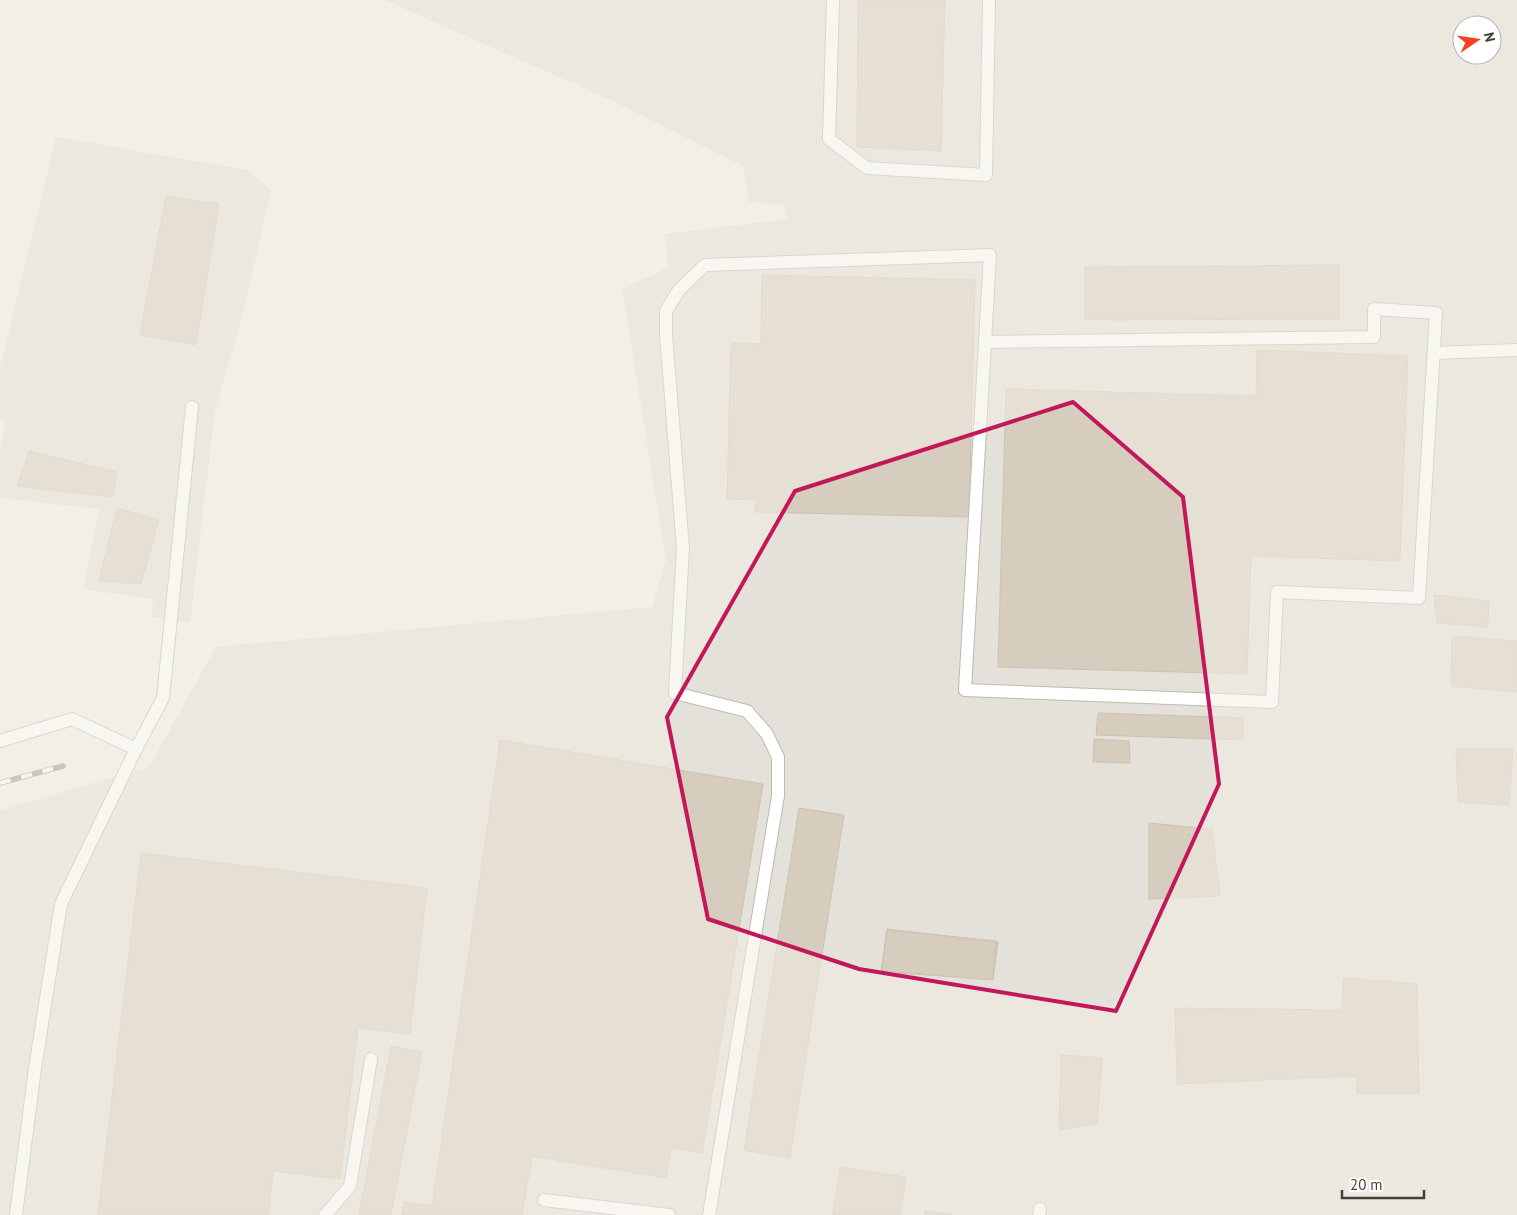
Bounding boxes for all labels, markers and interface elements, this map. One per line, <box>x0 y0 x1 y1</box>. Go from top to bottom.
north arrow <box>1452 15 1502 65</box>
text: N <box>1480 31 1499 44</box>
scale bar <box>1342 1168 1424 1200</box>
text: 20 m <box>1350 1175 1383 1194</box>

